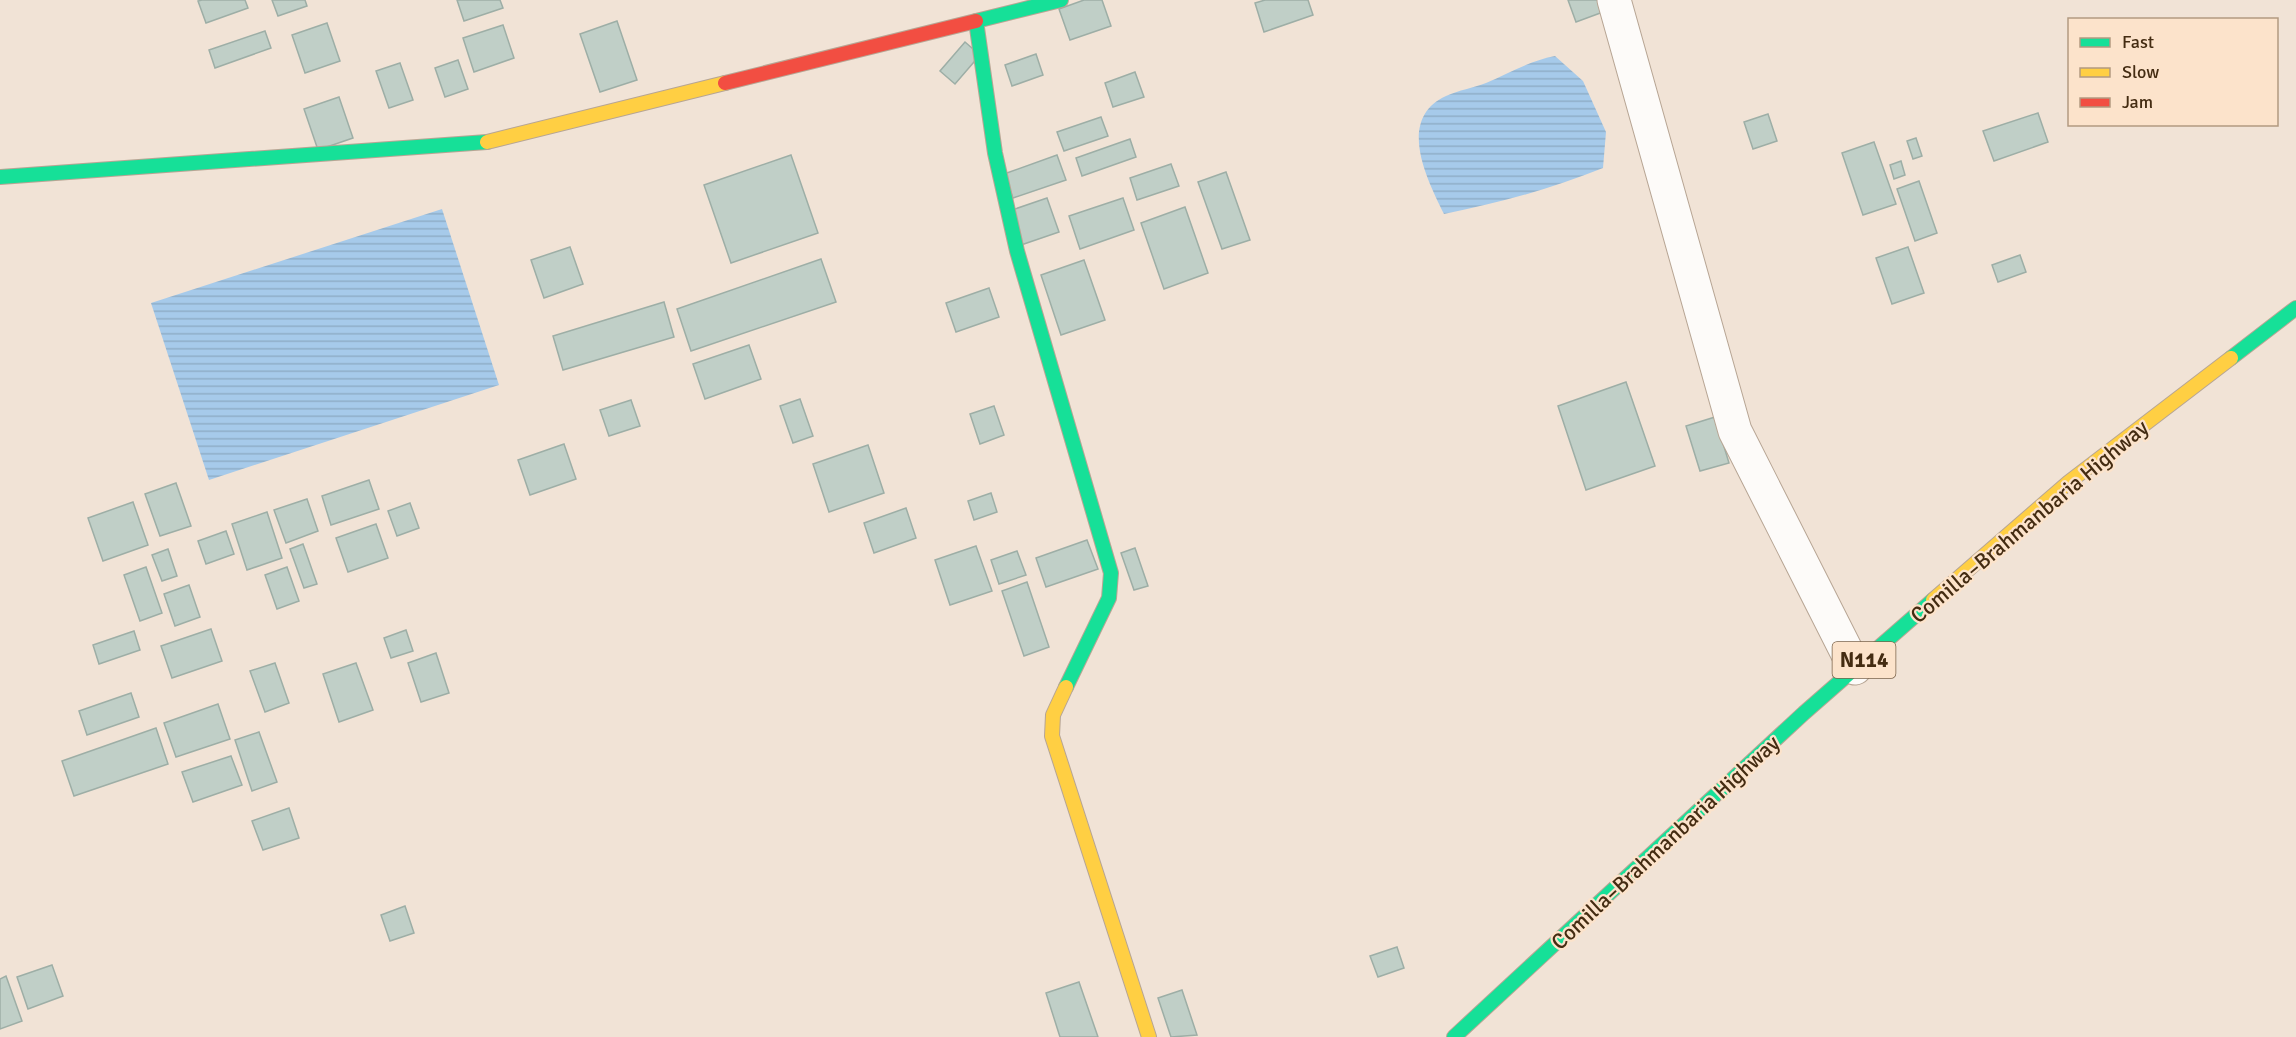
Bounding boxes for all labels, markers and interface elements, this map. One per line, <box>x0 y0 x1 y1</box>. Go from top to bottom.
legend <box>2068 18 2278 126</box>
text: Fast <box>2122 31 2154 53</box>
text: Slow <box>2122 61 2159 83</box>
text: Jam <box>2122 91 2153 113</box>
street label: Comilla–Brahmanbaria Highway <box>1905 413 2154 629</box>
road number: N114 <box>1832 642 1896 678</box>
street label: Comilla–Brahmanbaria Highway <box>1546 729 1786 955</box>

